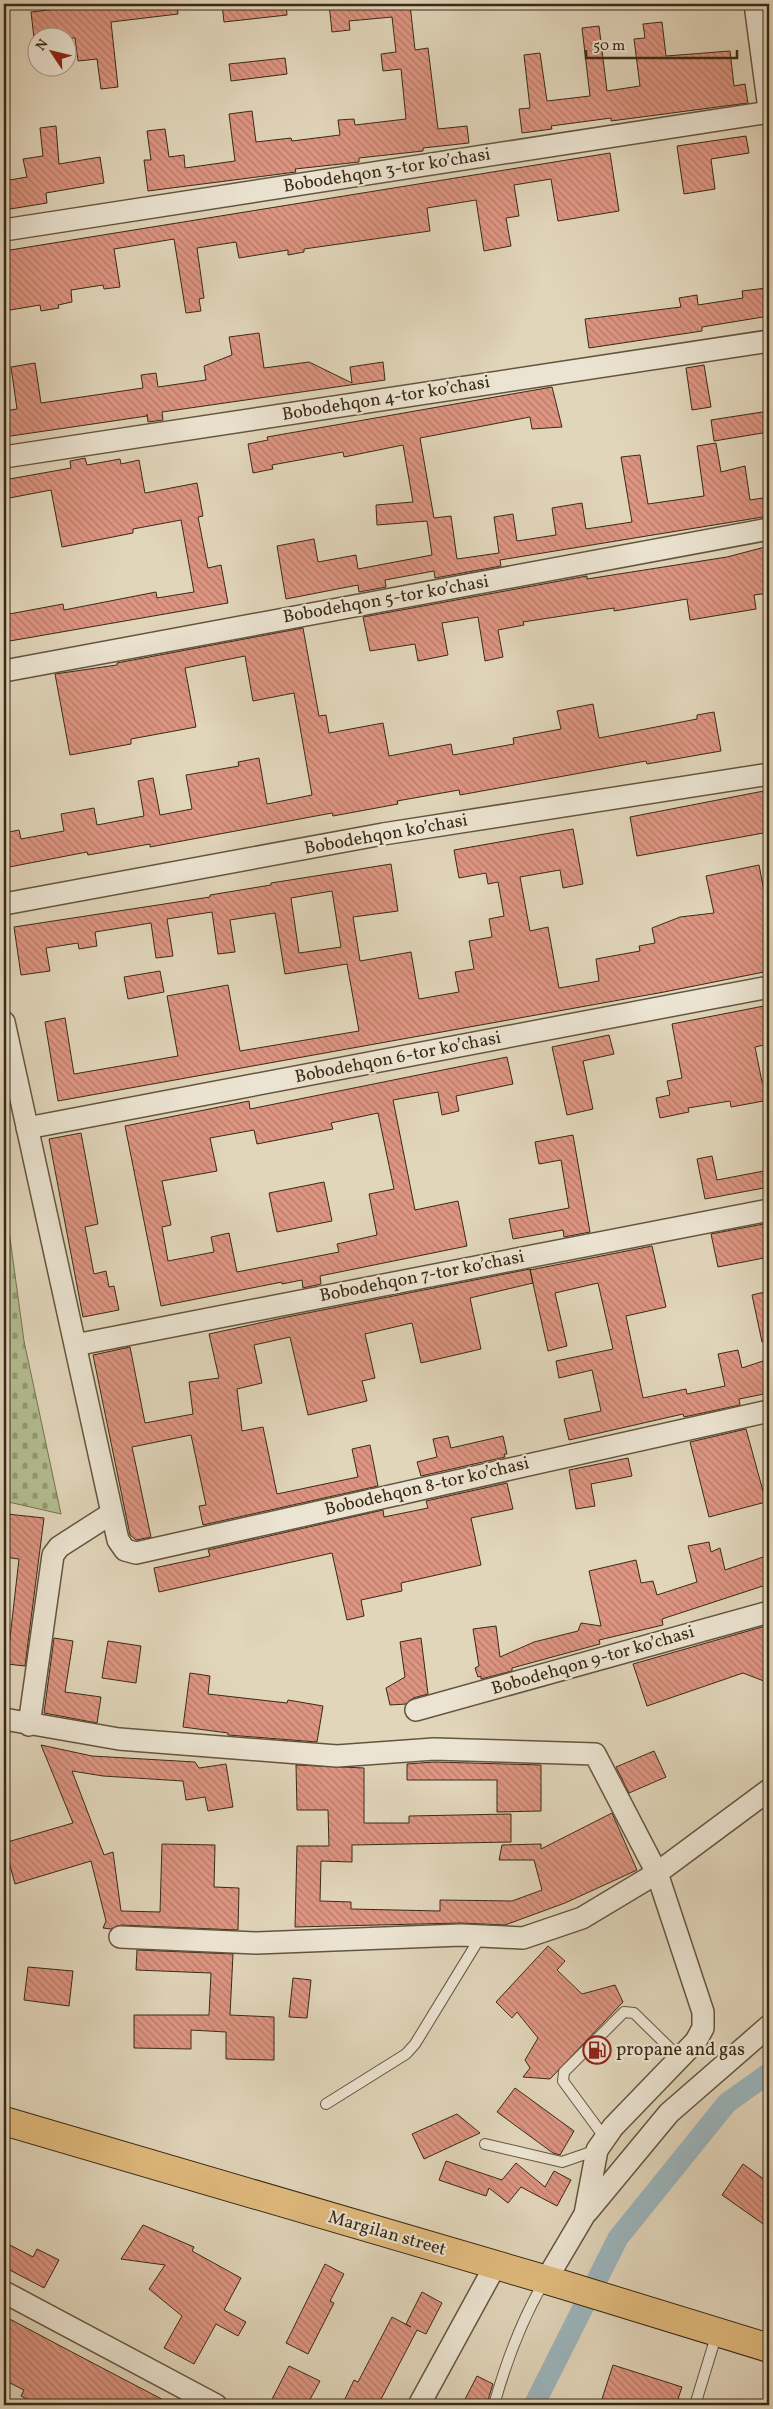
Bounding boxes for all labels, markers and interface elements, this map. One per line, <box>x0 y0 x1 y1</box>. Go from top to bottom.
north arrow <box>28 28 78 78</box>
scale bar <box>586 28 737 60</box>
text: N <box>32 36 53 55</box>
text: 50 m <box>593 36 625 57</box>
street label: Bobodehqon 3-tor koʼchasi <box>282 142 492 200</box>
street label: Bobodehqon 4-tor koʼchasi <box>280 370 492 428</box>
street label: Bobodehqon 5-tor koʼchasi <box>281 570 491 630</box>
street label: Bobodehqon koʼchasi <box>302 808 470 862</box>
street label: Bobodehqon 6-tor koʼchasi <box>293 1026 503 1090</box>
street label: Bobodehqon 7-tor koʼchasi <box>317 1245 527 1309</box>
street label: Bobodehqon 8-tor koʼchasi <box>322 1451 532 1523</box>
street label: Bobodehqon 9-tor koʼchasi <box>489 1620 697 1702</box>
fuel station icon: propane and gas <box>582 2035 612 2065</box>
place label: propane and gas <box>616 2038 745 2063</box>
street label: Margilan street <box>325 2205 449 2263</box>

